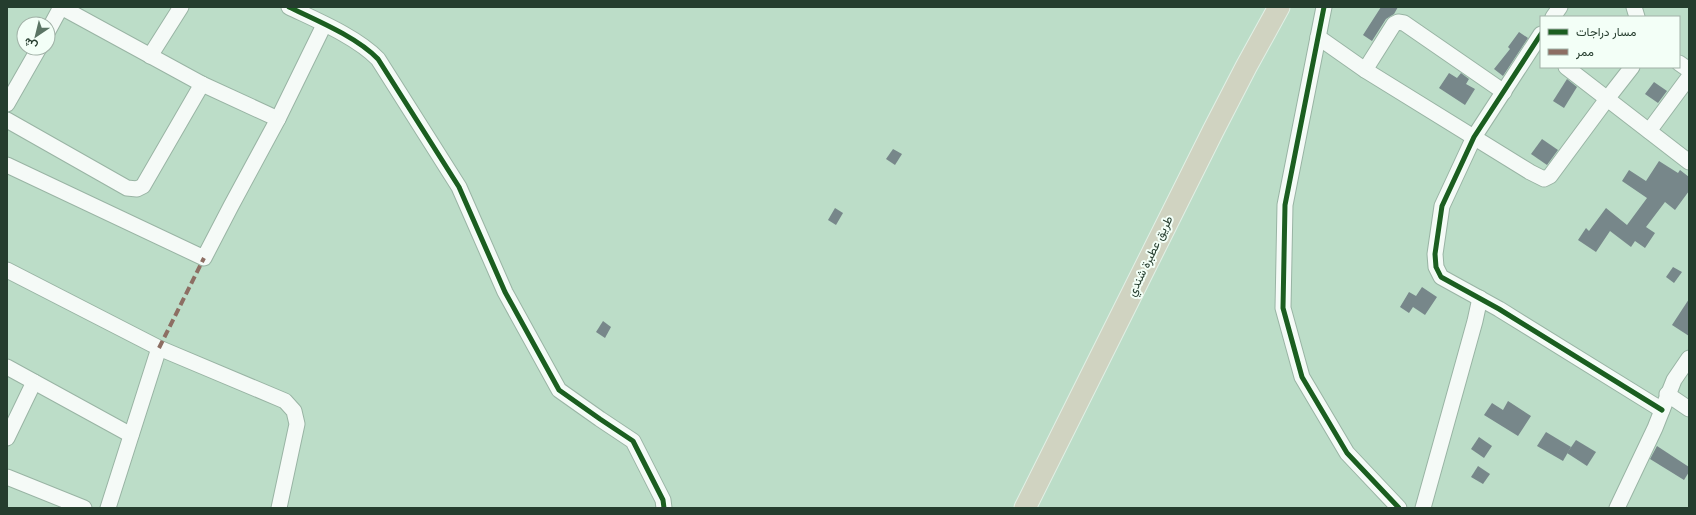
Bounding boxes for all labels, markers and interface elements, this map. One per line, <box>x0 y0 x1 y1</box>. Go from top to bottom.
north arrow <box>16 16 56 56</box>
legend <box>1540 16 1680 68</box>
text: مسار دراجات <box>1576 25 1636 40</box>
text: ش <box>21 35 40 53</box>
text: ممر <box>1575 45 1594 60</box>
street label: طريق عطبرة شندي <box>1124 213 1178 300</box>

